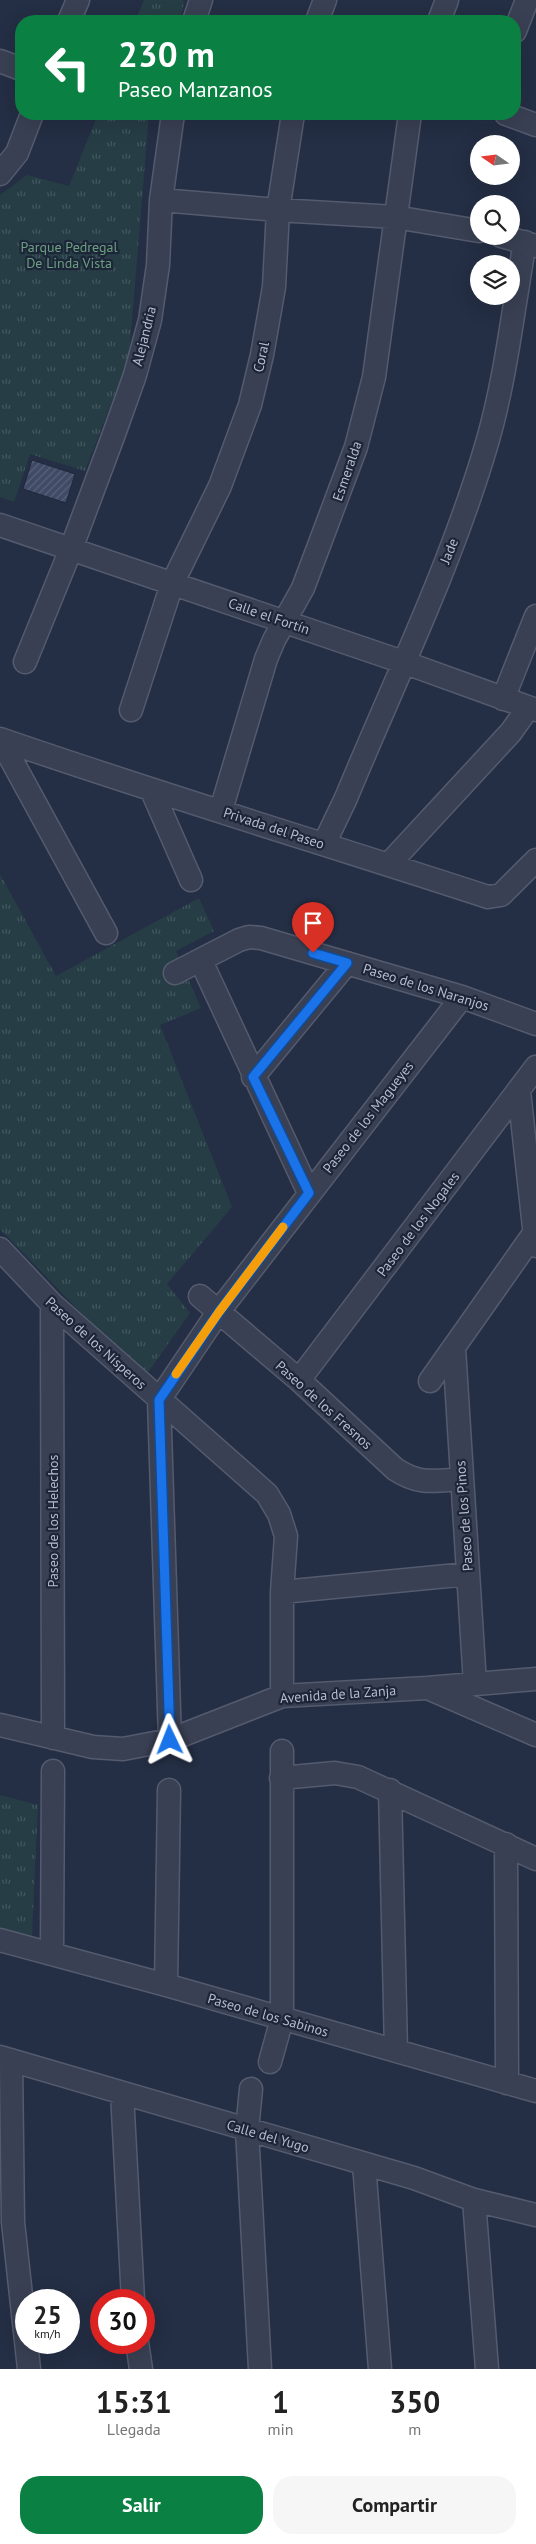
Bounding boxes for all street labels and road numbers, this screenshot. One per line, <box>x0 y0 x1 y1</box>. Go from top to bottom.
street label: Alejandria <box>128 304 160 368</box>
street label: Coral <box>249 340 273 374</box>
street label: Esmeralda <box>328 439 366 503</box>
street label: Jade <box>435 536 462 567</box>
street label: Calle el Fortín <box>226 594 312 638</box>
street label: Privada del Paseo <box>221 803 327 853</box>
street label: Paseo de los Naranjos <box>361 959 491 1015</box>
street label: Paseo de los Magueyes <box>319 1057 417 1177</box>
street label: Paseo de los Nogales <box>373 1168 463 1280</box>
street label: Paseo de los Nísperos <box>42 1293 150 1393</box>
street label: Paseo de los Fresnos <box>272 1357 376 1453</box>
street label: Paseo de los Helechos <box>44 1454 62 1587</box>
street label: Paseo de los Pinos <box>451 1460 477 1572</box>
street label: Avenida de la Zanja <box>279 1681 397 1707</box>
street label: Paseo de los Sabinos <box>206 1989 331 2041</box>
street label: Calle del Yugo <box>225 2116 311 2156</box>

